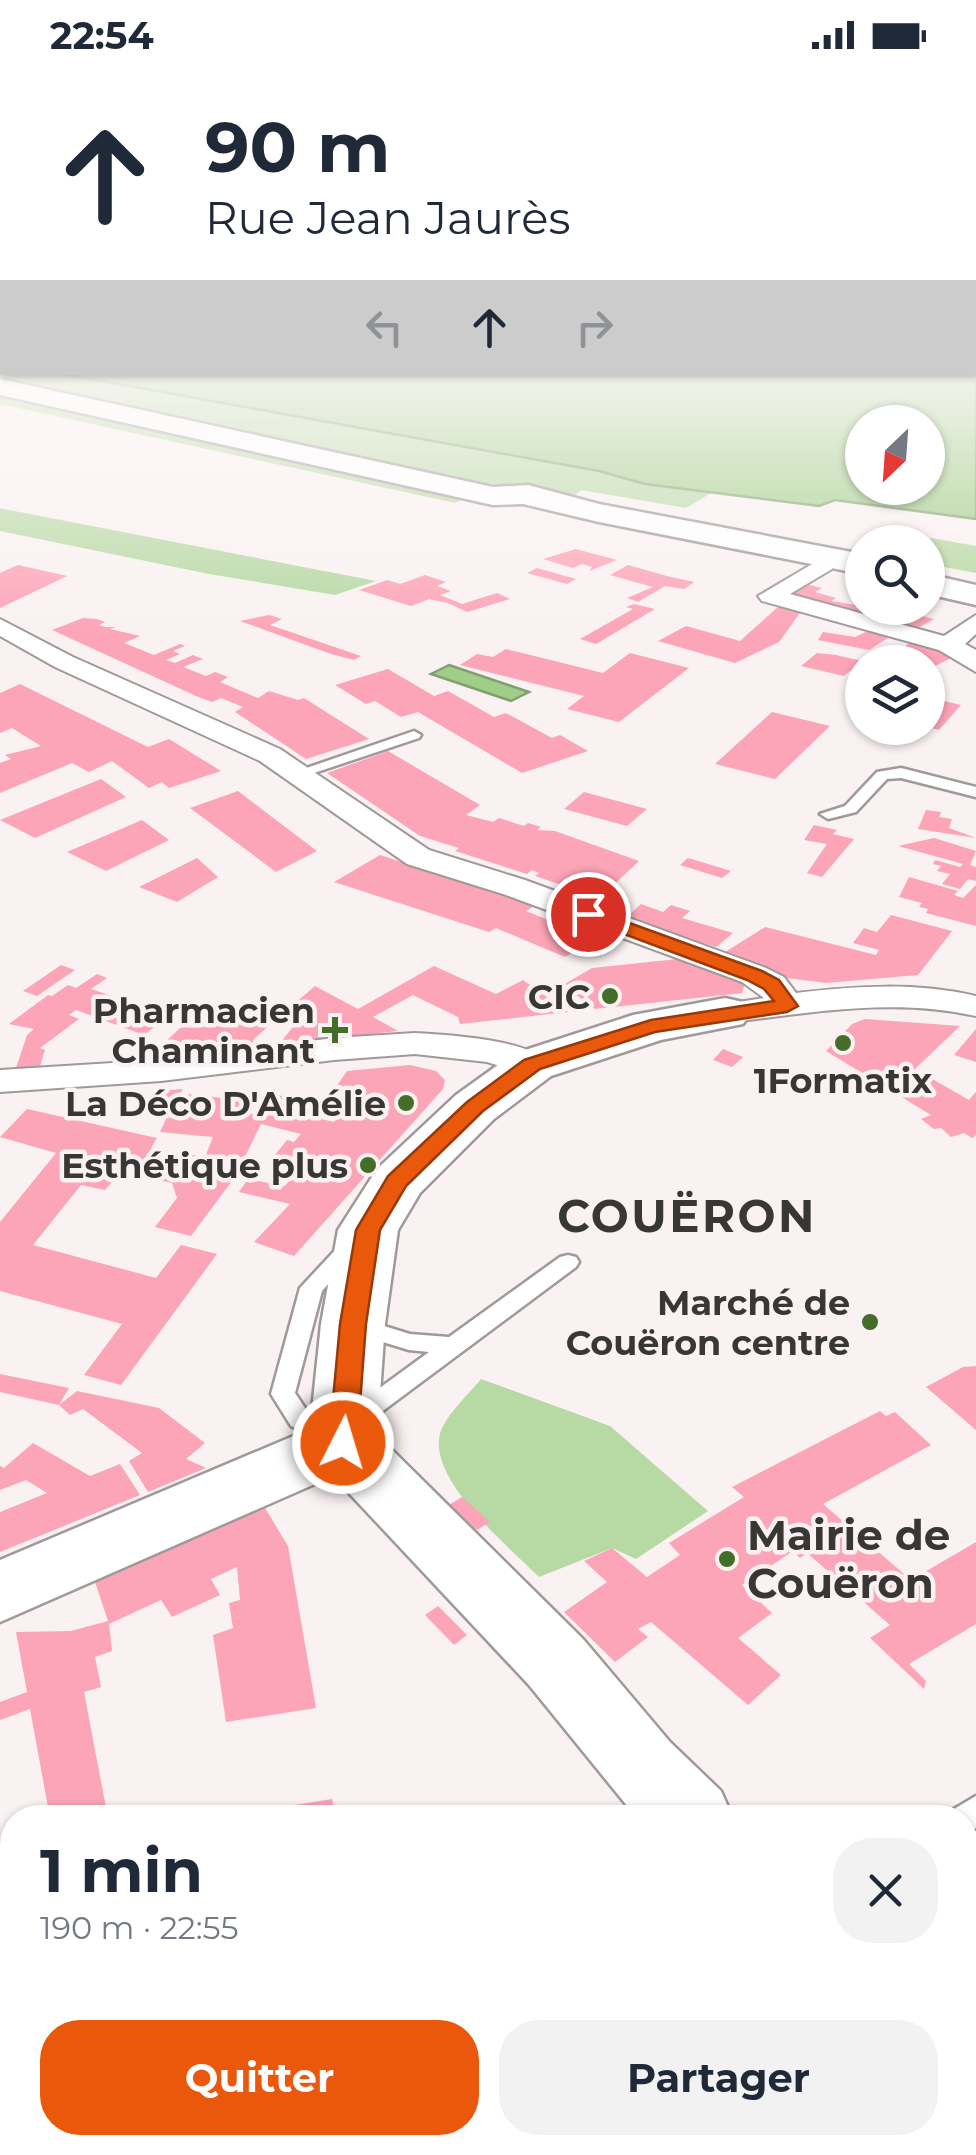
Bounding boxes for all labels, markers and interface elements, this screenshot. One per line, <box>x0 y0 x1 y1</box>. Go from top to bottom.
text: 22:54 <box>50 12 154 59</box>
text: 90 m <box>205 104 390 190</box>
icon: ahead <box>40 110 170 240</box>
text: Rue Jean Jaurès <box>205 190 571 245</box>
icon: left <box>357 300 412 355</box>
icon: ahead <box>462 300 517 355</box>
icon: right <box>567 300 622 355</box>
north arrow <box>845 405 945 505</box>
map controls <box>845 405 945 745</box>
button: search <box>845 525 945 625</box>
button: layers <box>845 645 945 745</box>
pin <box>546 872 631 957</box>
icon: arrive <box>561 887 616 942</box>
place label: CIC <box>528 975 590 1018</box>
marker: CIC <box>599 985 621 1007</box>
place label: Pharmacien Chaminant <box>93 989 315 1072</box>
marker: Pharmacien Chaminant <box>324 1019 346 1041</box>
marker: 1Formatix <box>832 1032 854 1054</box>
place label: 1Formatix <box>754 1059 932 1102</box>
place label: La Déco D'Amélie <box>65 1082 386 1125</box>
marker: La Déco D'Amélie <box>395 1092 417 1114</box>
place label: Esthétique plus <box>61 1144 348 1187</box>
marker: Esthétique plus <box>357 1154 379 1176</box>
district label: COUËRON <box>557 1188 817 1243</box>
place label: Marché de Couëron centre <box>566 1281 850 1364</box>
marker: Marché de Couëron centre <box>859 1311 881 1333</box>
position arrow <box>291 1391 395 1495</box>
place label: Mairie de Couëron <box>747 1509 950 1609</box>
marker: Mairie de Couëron <box>716 1548 738 1570</box>
text: 1 min <box>40 1834 203 1907</box>
button: close <box>833 1838 938 1943</box>
text: 190 m · 22:55 <box>40 1908 239 1947</box>
button: Quitter <box>40 2020 479 2135</box>
button: Partager <box>499 2020 938 2135</box>

